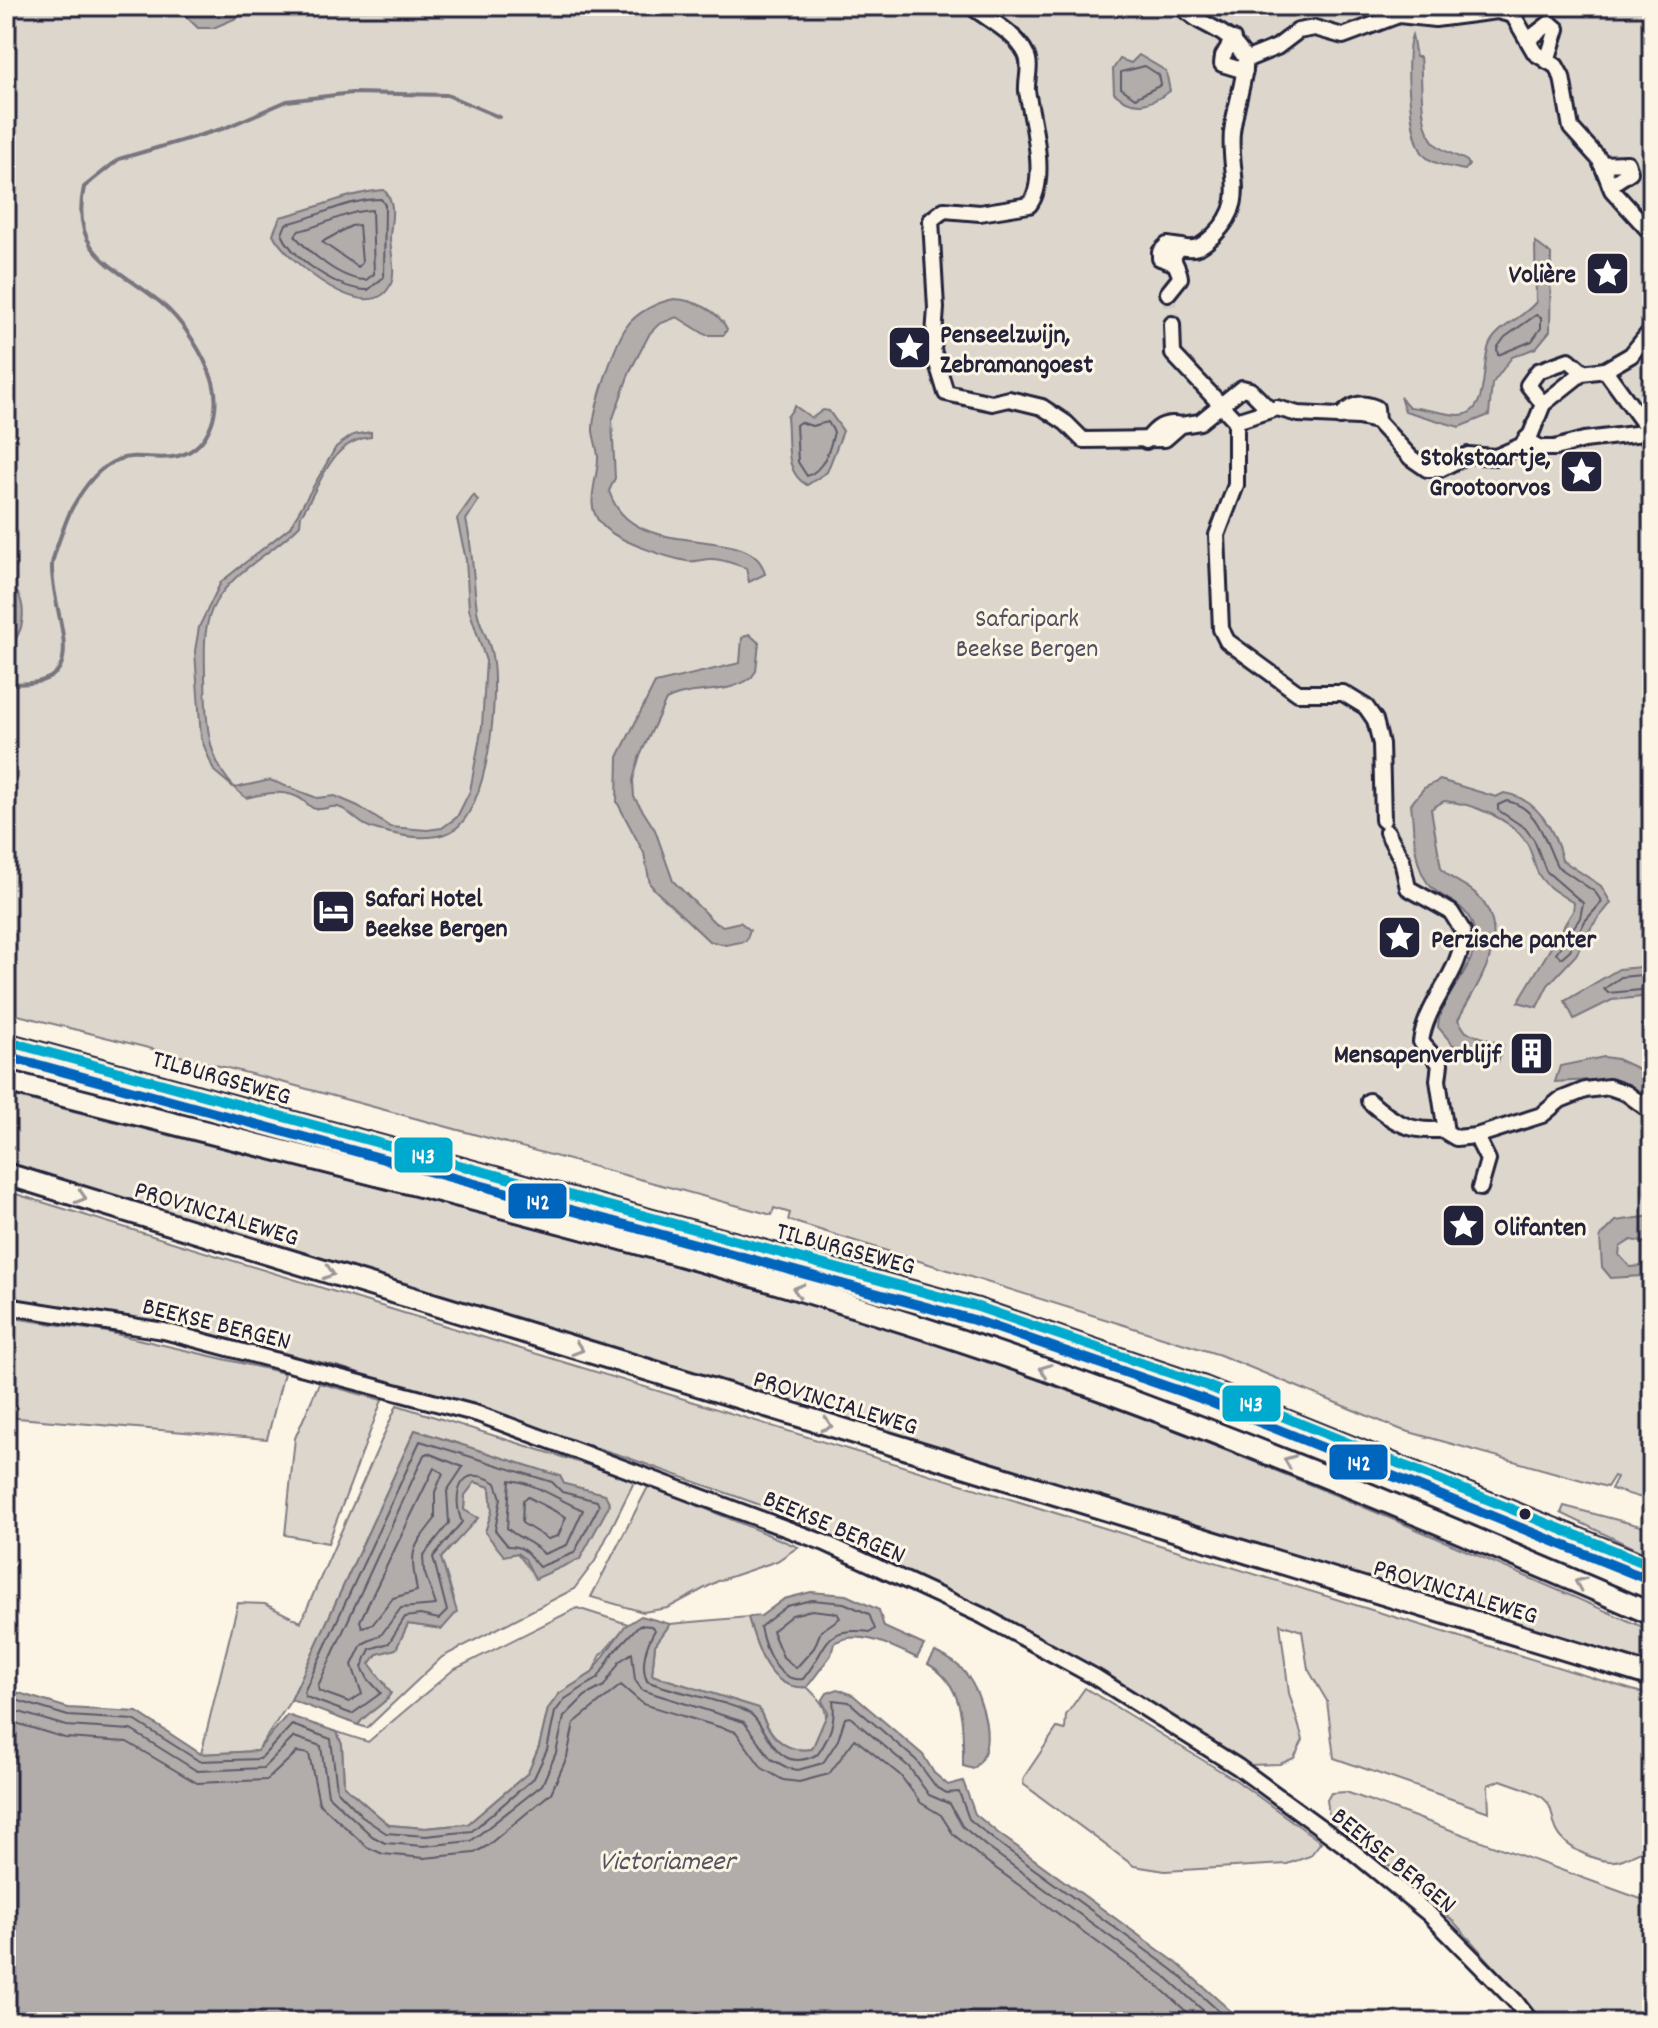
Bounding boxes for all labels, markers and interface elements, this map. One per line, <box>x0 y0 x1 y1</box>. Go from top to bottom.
place icon: Volière <box>1583 249 1631 297</box>
place label: Volière <box>1509 258 1576 295</box>
place label: Penseelzwijn, Zebramangoest <box>940 318 1093 385</box>
place icon: Penseelzwijn, Zebramangoest <box>885 324 933 372</box>
place label: Stokstaartje, Grootoorvos <box>1420 441 1551 508</box>
place icon: Stokstaartje, Grootoorvos <box>1558 447 1606 495</box>
park label: Safaripark Beekse Bergen <box>956 602 1098 669</box>
place label: Safari Hotel Beekse Bergen <box>365 882 507 949</box>
hotel icon: Safari Hotel Beekse Bergen <box>310 888 358 936</box>
place icon: Perzische panter <box>1376 914 1424 962</box>
place label: Perzische panter <box>1431 923 1596 960</box>
building icon: Mensapenverblijf <box>1508 1029 1556 1077</box>
place label: Mensapenverblijf <box>1334 1038 1503 1075</box>
street label: TILBURGSEWEG <box>147 1042 295 1117</box>
line badge: 143 <box>393 1136 454 1174</box>
text: 143 <box>411 1143 435 1174</box>
street label: PROVINCIALEWEG <box>129 1173 303 1258</box>
line badge: 142 <box>507 1182 568 1220</box>
one-way arrow <box>73 1188 87 1204</box>
text: 142 <box>526 1189 550 1220</box>
place icon: Olifanten <box>1439 1202 1487 1250</box>
place label: Olifanten <box>1494 1211 1586 1248</box>
street label: TILBURGSEWEG <box>771 1214 919 1287</box>
one-way arrow <box>322 1264 336 1280</box>
one-way arrow <box>791 1283 805 1299</box>
street label: BEEKSE BERGEN <box>138 1289 294 1362</box>
one-way arrow <box>571 1340 584 1356</box>
street label: PROVINCIALEWEG <box>748 1362 922 1447</box>
one-way arrow <box>1039 1363 1053 1380</box>
line badge: 143 <box>1221 1384 1282 1423</box>
text: 143 <box>1239 1391 1263 1422</box>
one-way arrow <box>819 1416 833 1432</box>
line badge: 142 <box>1328 1443 1389 1481</box>
text: 142 <box>1347 1450 1371 1481</box>
one-way arrow <box>1283 1454 1297 1471</box>
street label: BEEKSE BERGEN <box>757 1482 911 1575</box>
unlabelled marker <box>1517 1506 1533 1522</box>
street label: PROVINCIALEWEG <box>1368 1551 1542 1636</box>
one-way arrow <box>1574 1577 1588 1593</box>
street label: BEEKSE BERGEN <box>1322 1800 1463 1924</box>
water label: Victoriameer <box>599 1844 738 1884</box>

